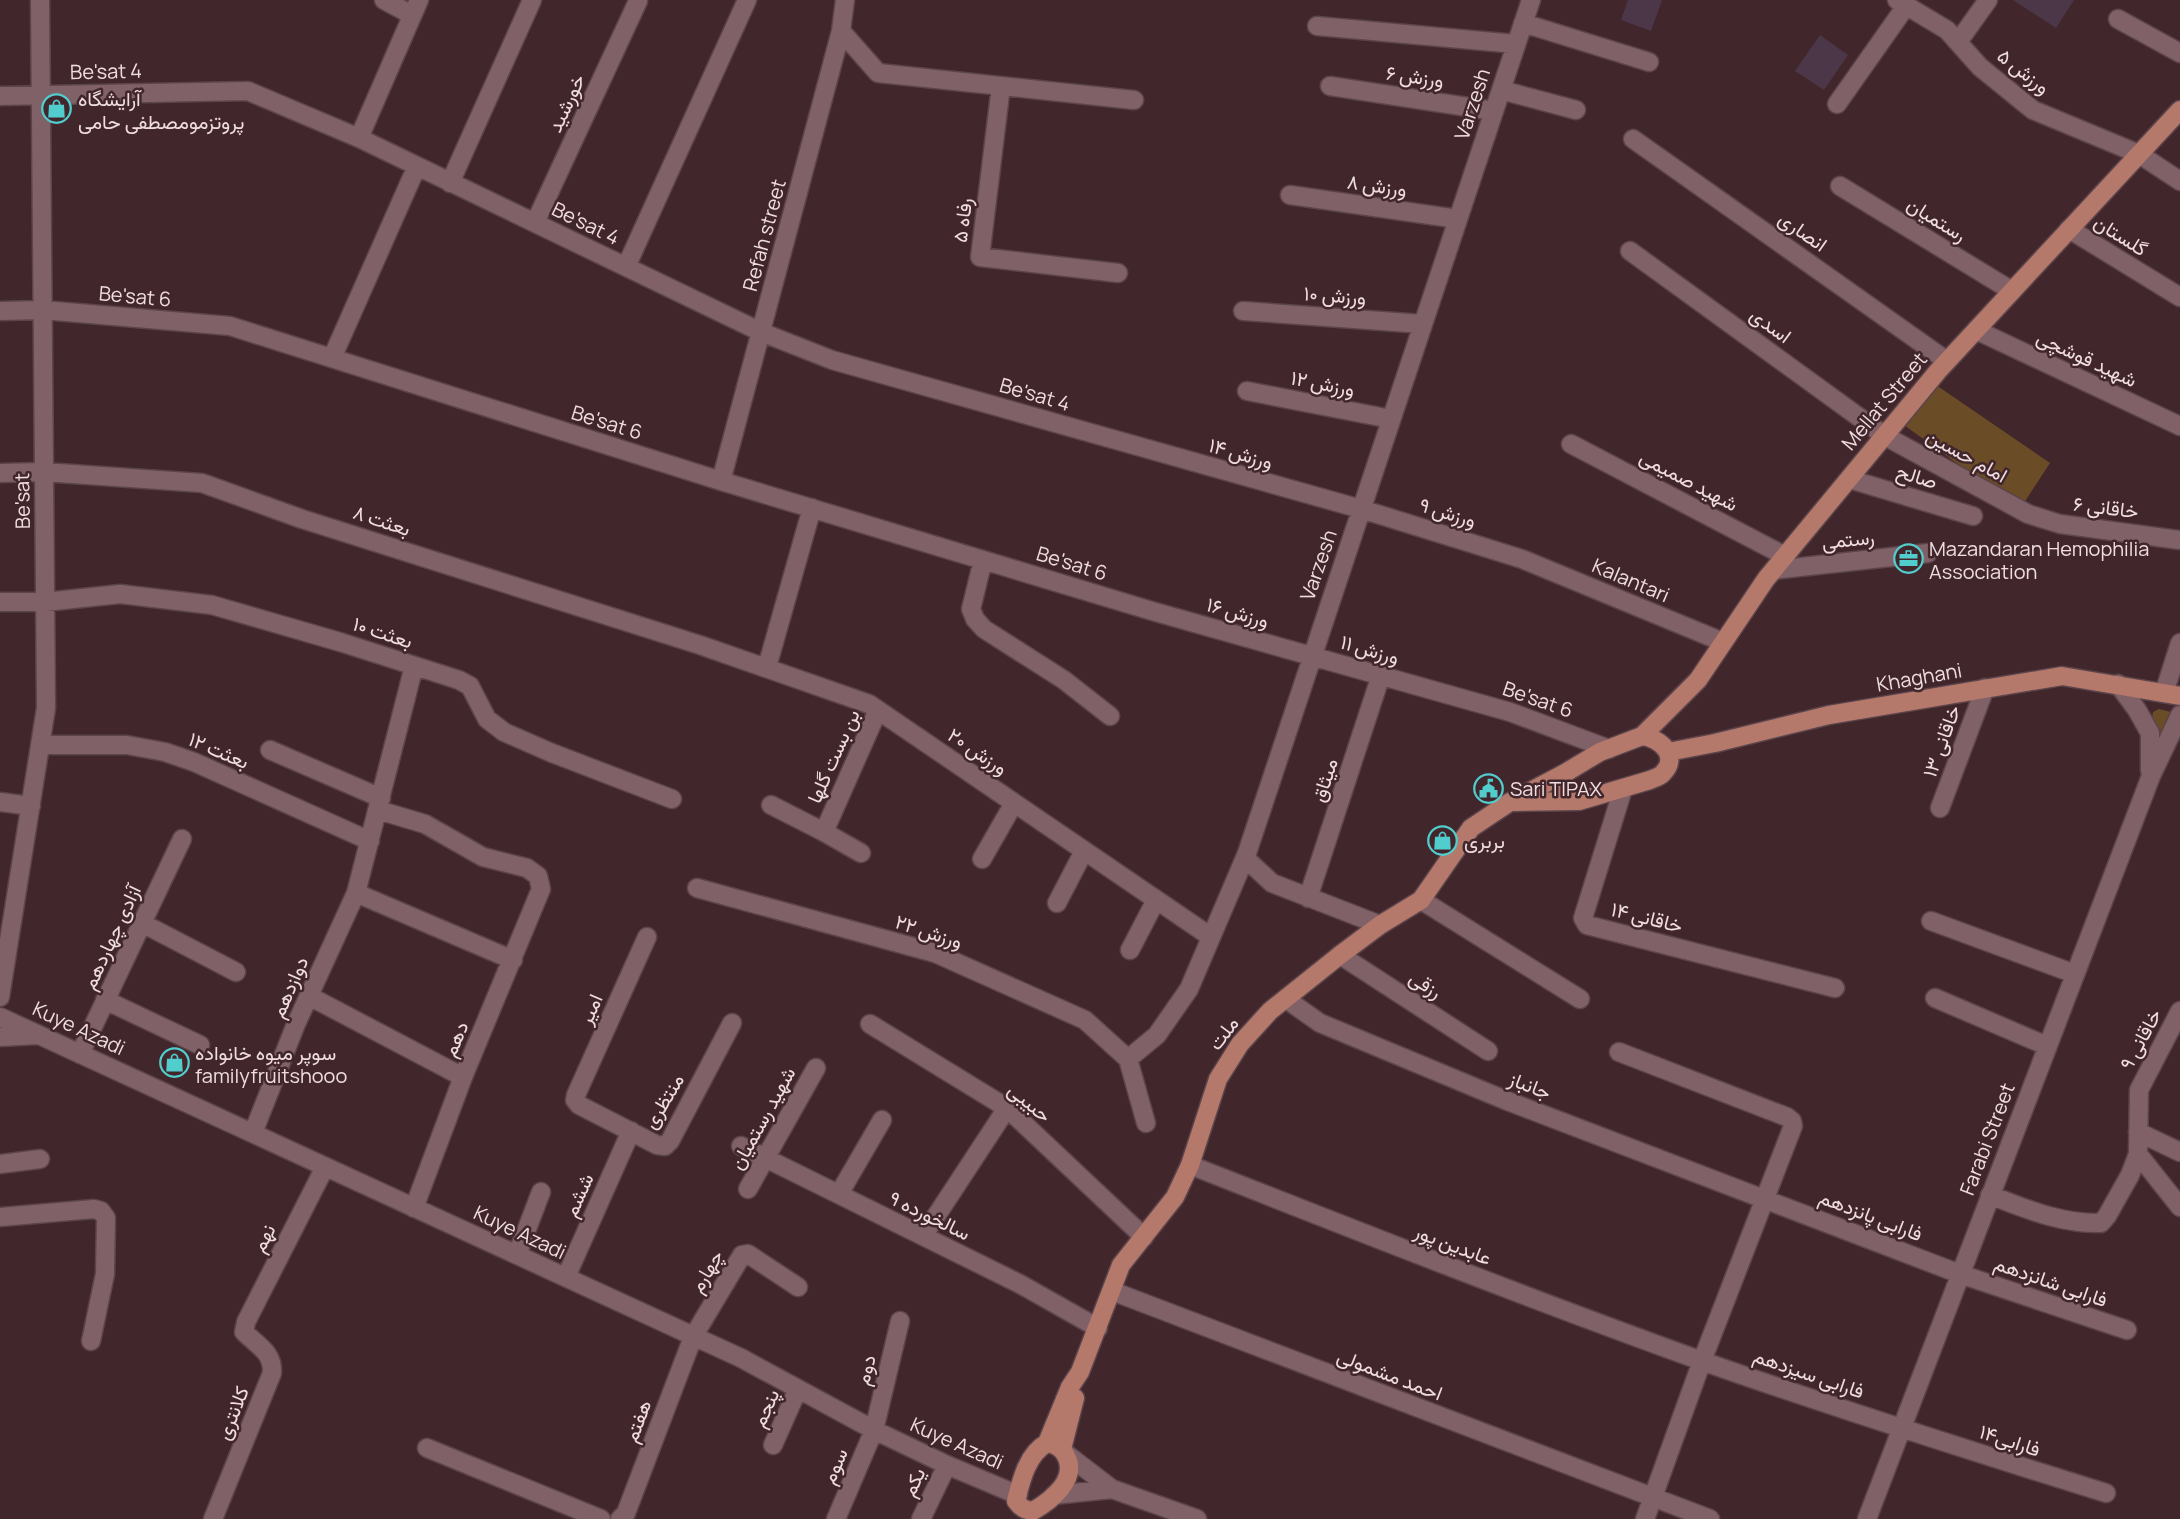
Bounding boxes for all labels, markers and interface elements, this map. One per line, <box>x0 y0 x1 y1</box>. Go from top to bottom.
street label: ورزش ۵ <box>1992 42 2056 100</box>
street label: Be'sat 4 <box>70 57 142 85</box>
street label: ورزش ۶ <box>1384 59 1446 93</box>
street label: Varzesh <box>1448 65 1496 143</box>
street label: خورشید <box>541 70 591 136</box>
place label: آرایشگاه پروتزمومصطفی حامی <box>78 85 245 136</box>
shop icon: آرایشگاه پروتزمومصطفی حامی <box>41 93 73 125</box>
street label: ورزش ۸ <box>1345 167 1409 203</box>
street label: Refah street <box>736 176 792 294</box>
street label: رستمیان <box>1902 190 1972 248</box>
street label: Be'sat 4 <box>548 195 624 251</box>
street label: رفاه ۵ <box>946 196 978 244</box>
street label: انصاری <box>1773 205 1833 257</box>
street label: گلستان <box>2089 208 2153 262</box>
street label: Be'sat 6 <box>98 279 172 313</box>
street label: ورزش ۱۰ <box>1303 279 1367 311</box>
street label: اسدی <box>1745 301 1797 349</box>
street label: شهید قوشچی <box>2032 323 2142 394</box>
street label: Mellat Street <box>1835 346 1933 456</box>
street label: ورزش ۱۲ <box>1289 364 1357 402</box>
street label: Be'sat 4 <box>997 371 1073 417</box>
street label: Be'sat 6 <box>568 398 646 446</box>
street label: امام حسین <box>1922 422 2012 488</box>
street label: ورزش ۱۴ <box>1206 431 1276 475</box>
street label: شهید صمیمی <box>1635 443 1743 517</box>
street label: صالح <box>1893 457 1941 496</box>
street label: Be'sat <box>8 473 36 529</box>
street label: خاقانی ۶ <box>2072 490 2140 524</box>
street label: ورزش ۹ <box>1416 491 1480 533</box>
street label: بعثت ٨ <box>350 498 414 542</box>
street label: رستمی <box>1820 523 1876 555</box>
street label: Varzesh <box>1293 526 1343 604</box>
place label: Mazandaran Hemophilia Association <box>1929 535 2149 585</box>
street label: Be'sat 6 <box>1033 539 1111 587</box>
office icon: Mazandaran Hemophilia Association <box>1892 543 1924 575</box>
street label: Kalantari <box>1588 552 1674 608</box>
street label: ورزش ۱۶ <box>1204 590 1272 634</box>
street label: بعثت ۱۰ <box>350 610 416 654</box>
street label: ورزش ۱۱ <box>1337 628 1403 670</box>
street label: Khaghani <box>1874 656 1964 698</box>
street label: Be'sat 6 <box>1499 674 1577 724</box>
street label: خاقانی ۱۳ <box>1916 701 1966 781</box>
street label: بن بست گلها <box>800 705 866 807</box>
street label: ورزش ۲۰ <box>943 721 1013 781</box>
street label: بعثت ۱۲ <box>185 725 253 775</box>
street label: میثاق <box>1304 755 1344 805</box>
public building icon: Sari TIPAX <box>1473 772 1505 804</box>
place label: Sari TIPAX <box>1510 775 1602 802</box>
shop icon: بربری <box>1427 824 1459 856</box>
place label: بربری <box>1464 827 1505 854</box>
street label: آزادی چهاردهم <box>75 879 148 994</box>
street label: خاقانی ۱۴ <box>1608 895 1686 939</box>
street label: ورزش ۲۲ <box>892 907 966 955</box>
street label: دوازدهم <box>264 952 314 1022</box>
street label: رزقی <box>1404 963 1448 1005</box>
street label: امیر <box>571 989 609 1030</box>
street label: Kuye Azadi <box>28 995 130 1061</box>
street label: خاقانی ٩ <box>2113 1004 2167 1074</box>
street label: ملت <box>1202 1011 1244 1055</box>
street label: دهم <box>436 1017 474 1061</box>
place label: سوپر میوه خانواده familyfruitshooo <box>195 1039 347 1089</box>
shop icon: سوپر میوه خانواده familyfruitshooo <box>158 1047 190 1079</box>
street label: شهید رستمیان <box>723 1062 801 1174</box>
street label: جانباز <box>1504 1064 1555 1105</box>
street label: منتظری <box>636 1068 690 1134</box>
street label: حبیبی <box>1002 1076 1058 1128</box>
street label: Farabi Street <box>1953 1079 2021 1199</box>
street label: ششم <box>556 1169 600 1221</box>
street label: فارابی پانزدهم <box>1815 1183 1927 1248</box>
street label: سالخورده ۹ <box>885 1184 975 1246</box>
street label: Kuye Azadi <box>469 1199 571 1265</box>
street label: عابدین پور <box>1409 1217 1495 1272</box>
street label: نهم <box>245 1219 281 1257</box>
street label: چهارم <box>683 1244 730 1298</box>
street label: فارابی شانزدهم <box>1991 1249 2111 1313</box>
street label: فارابی سیزدهم <box>1750 1341 1868 1405</box>
street label: احمد مشمولی <box>1333 1342 1447 1406</box>
street label: دوم <box>848 1352 882 1388</box>
street label: کلانتری <box>209 1382 255 1444</box>
street label: پنجم <box>745 1385 786 1432</box>
street label: هفتم <box>617 1396 657 1446</box>
street label: Kuye Azadi <box>906 1410 1008 1476</box>
street label: فارابی۱۴‌ <box>1976 1418 2044 1462</box>
street label: سوم <box>814 1444 854 1488</box>
street label: یکم <box>895 1463 931 1501</box>

